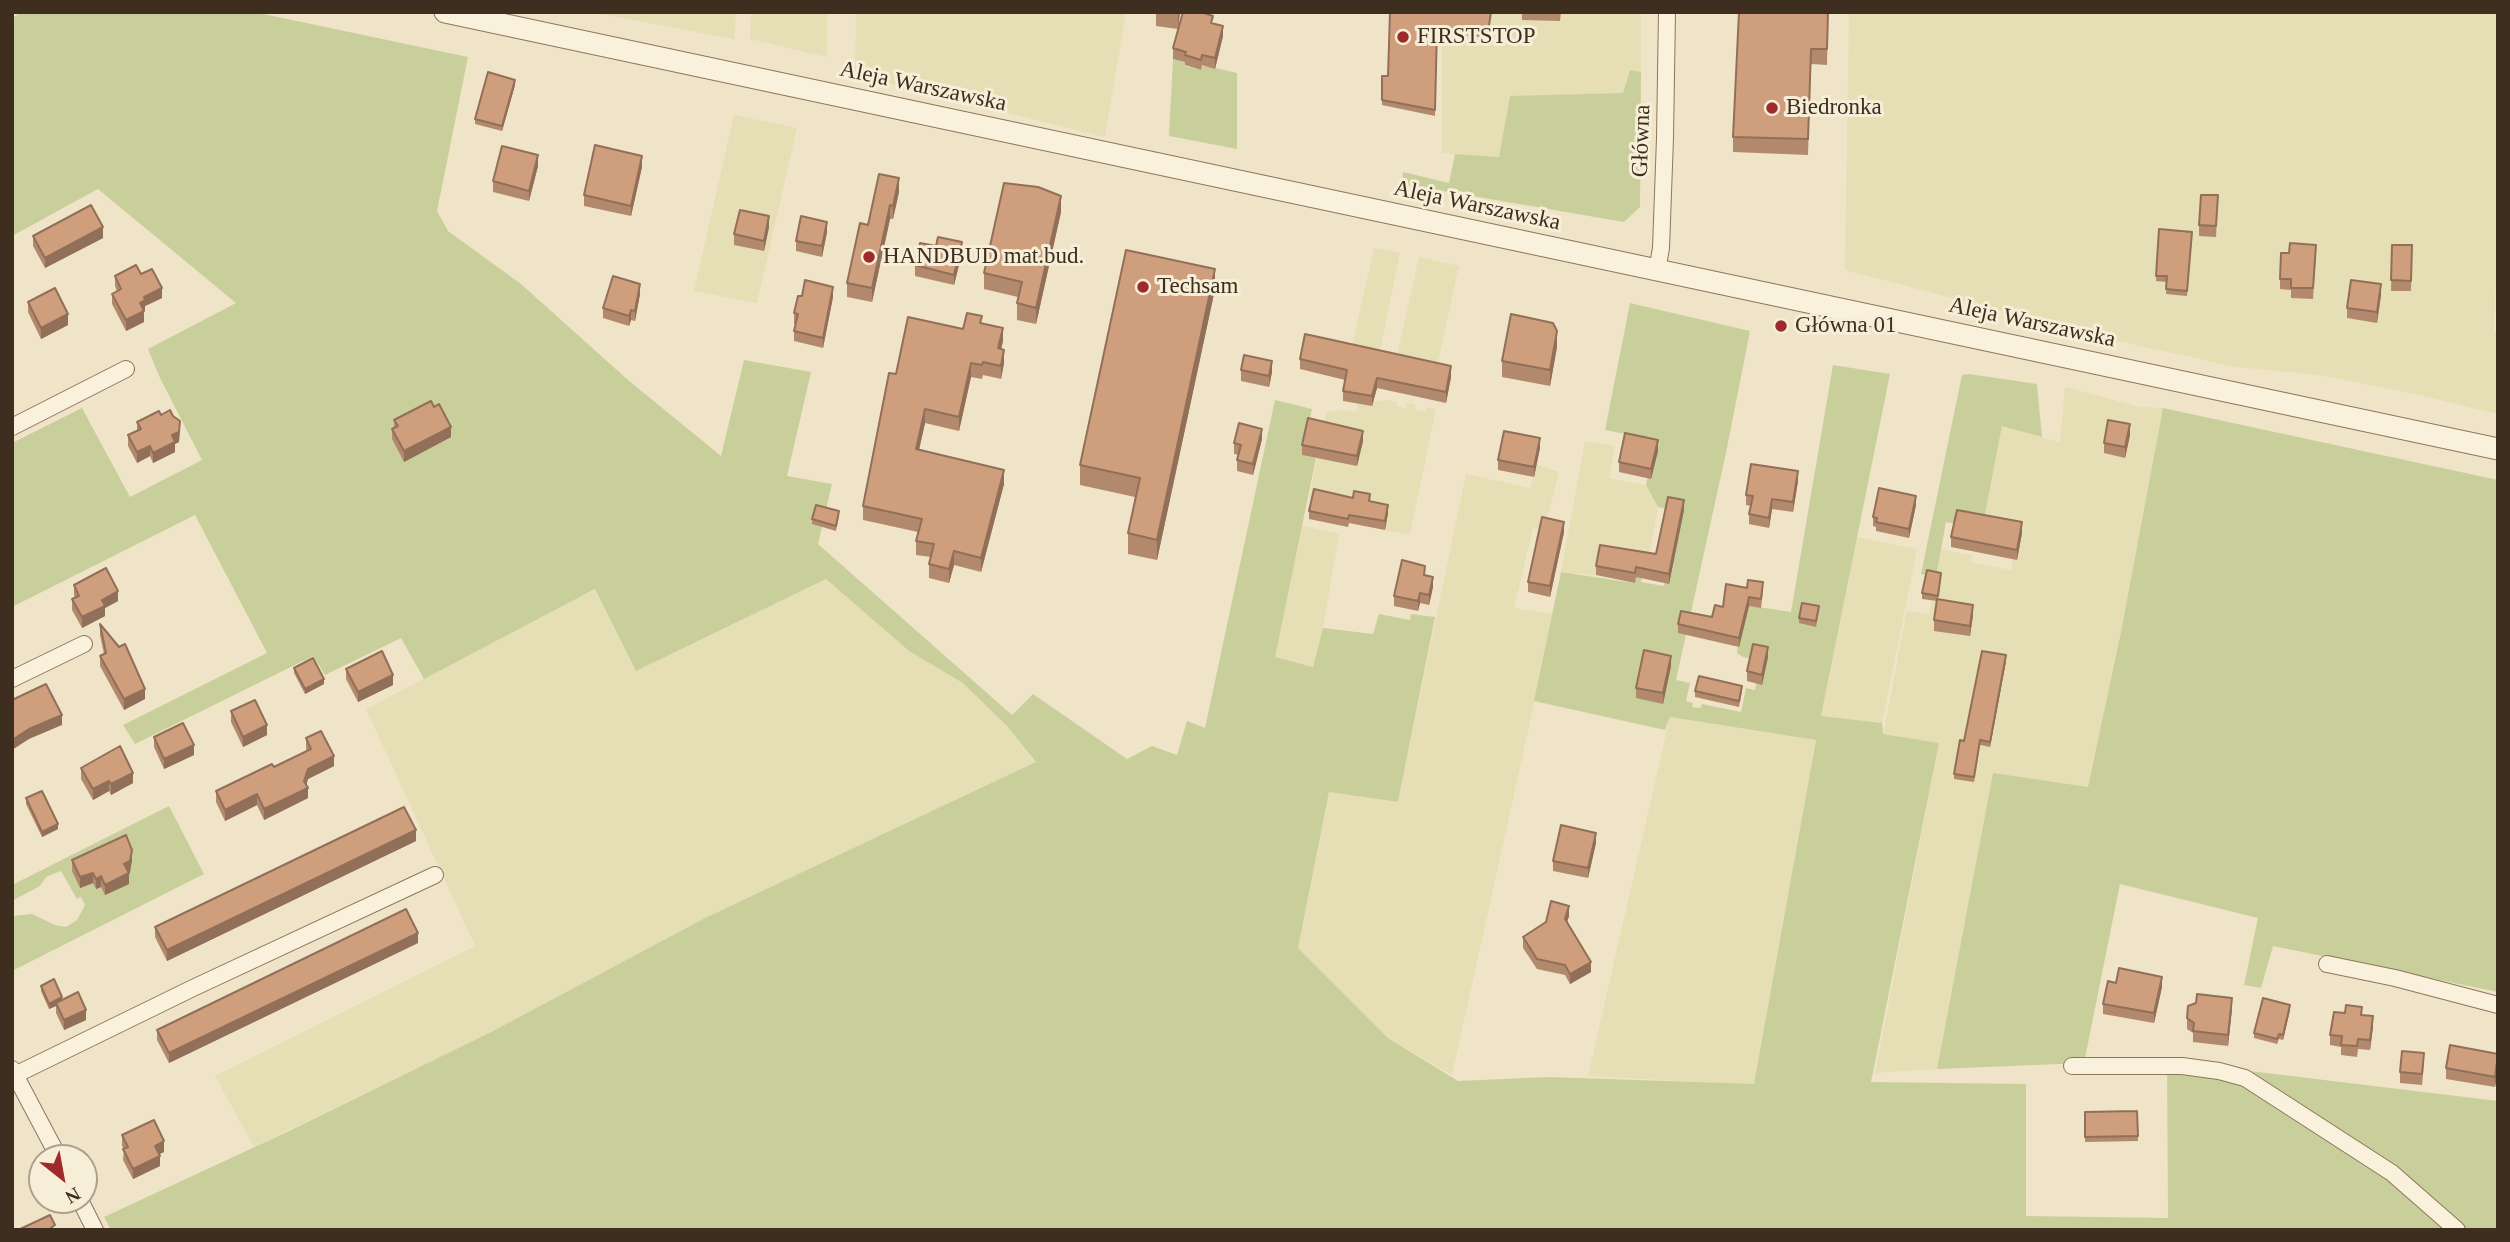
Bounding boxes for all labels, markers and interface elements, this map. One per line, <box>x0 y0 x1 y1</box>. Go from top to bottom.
place label: FIRSTSTOP <box>1417 23 1535 51</box>
marker: FIRSTSTOP <box>1395 29 1411 45</box>
street label: Aleja Warszawska <box>837 56 1009 118</box>
place label: Biedronka <box>1786 94 1882 122</box>
marker: Biedronka <box>1764 100 1780 116</box>
street label: Główna <box>1627 104 1657 178</box>
street label: Aleja Warszawska <box>1391 175 1563 237</box>
place label: HANDBUD mat.bud. <box>883 243 1084 271</box>
marker: HANDBUD mat.bud. <box>861 249 877 265</box>
place label: Techsam <box>1157 273 1238 301</box>
marker: Techsam <box>1135 279 1151 295</box>
street label: Aleja Warszawska <box>1946 292 2118 354</box>
place label: Główna 01 <box>1795 312 1897 340</box>
marker: Główna 01 <box>1773 318 1789 334</box>
north arrow <box>28 1144 98 1214</box>
text: N <box>62 1183 84 1208</box>

